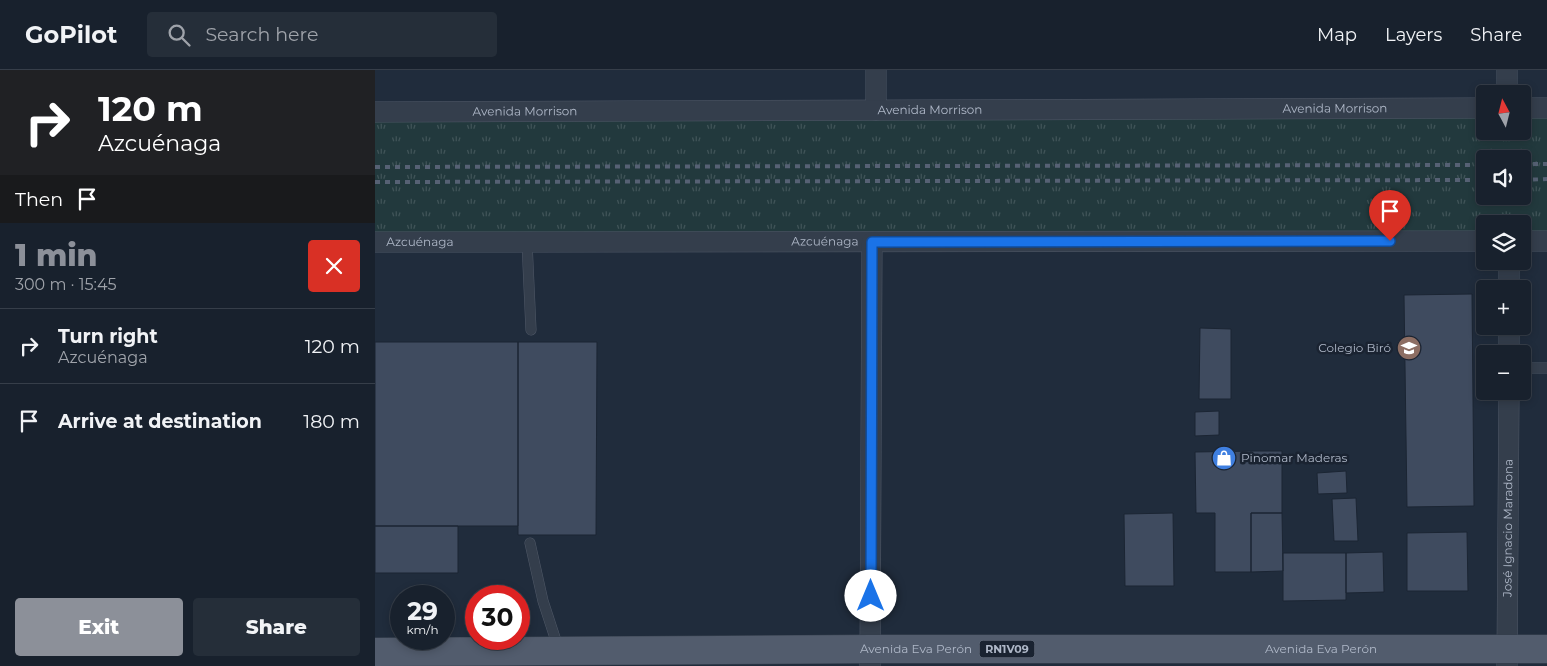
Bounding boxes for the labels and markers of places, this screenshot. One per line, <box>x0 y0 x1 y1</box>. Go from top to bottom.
pin <box>1369 190 1411 241</box>
school or university icon: Colegio Biró <box>1396 335 1422 361</box>
place label: Colegio Biró <box>1318 340 1391 355</box>
shop icon: Pinomar Maderas <box>1211 445 1237 471</box>
place label: Pinomar Maderas <box>1241 450 1348 465</box>

